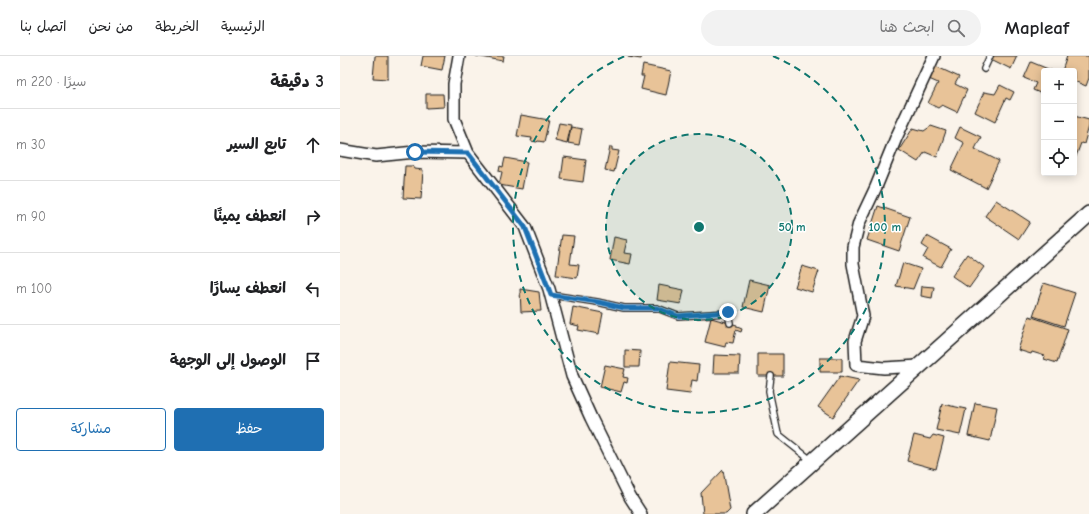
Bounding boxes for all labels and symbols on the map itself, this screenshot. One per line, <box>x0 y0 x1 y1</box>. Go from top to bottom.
route start <box>406 143 424 161</box>
centre of rings <box>692 220 706 234</box>
text: 50 m <box>778 220 806 234</box>
text: 100 m <box>869 220 901 234</box>
route end <box>719 303 737 321</box>

